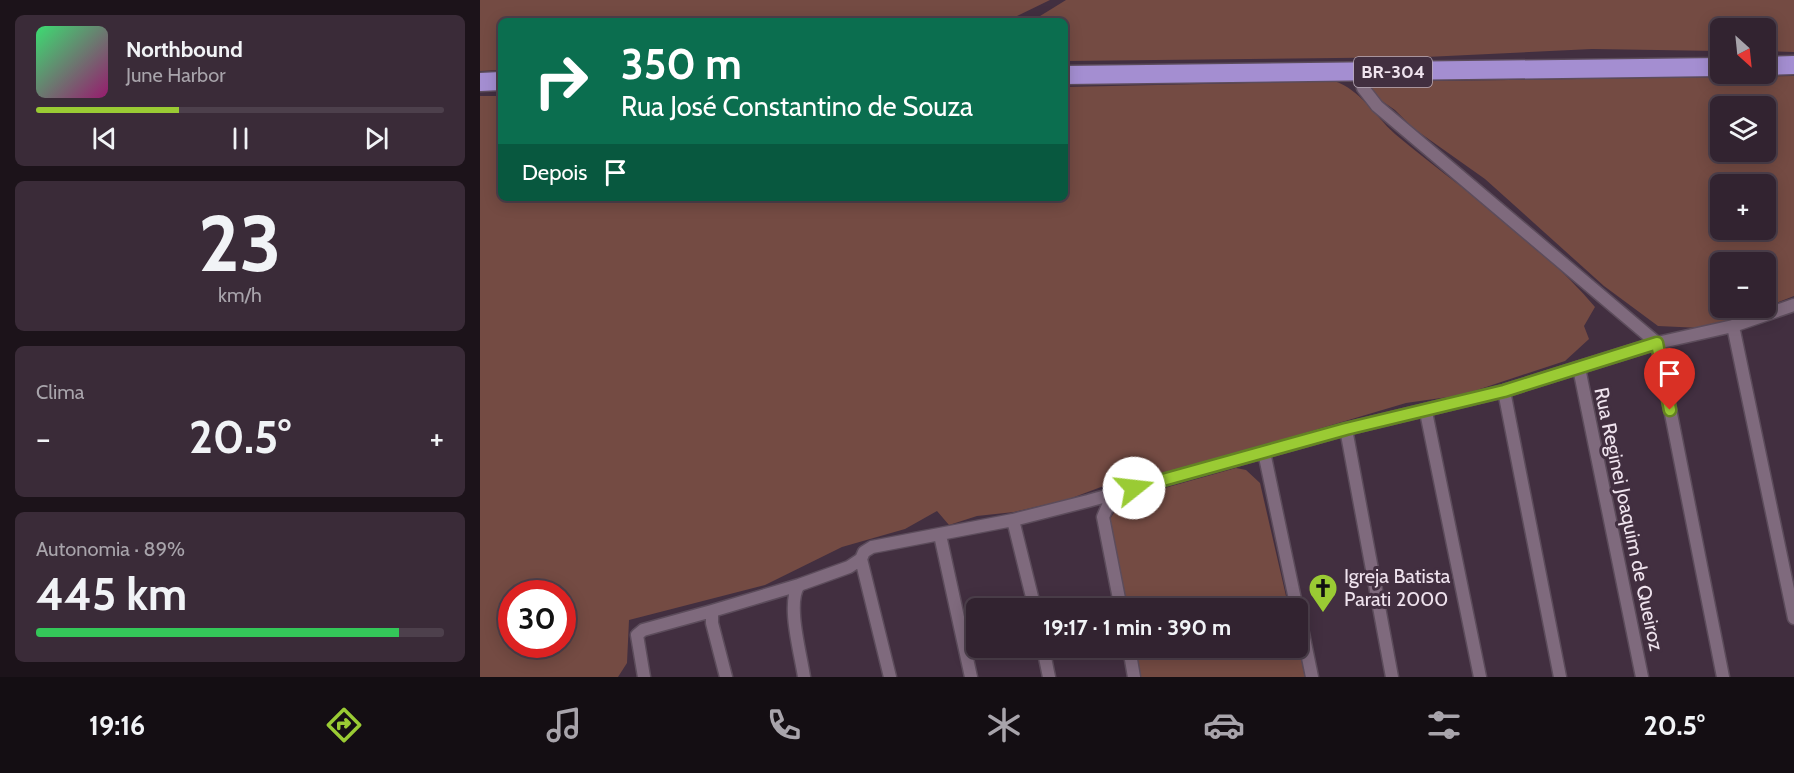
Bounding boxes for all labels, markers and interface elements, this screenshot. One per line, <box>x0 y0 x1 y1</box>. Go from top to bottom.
north arrow <box>1710 18 1776 84</box>
map controls <box>1710 18 1776 318</box>
text: Northbound <box>126 36 243 63</box>
text: 350 m <box>621 38 742 90</box>
icon: right <box>522 42 600 120</box>
road number: BR-304 <box>1354 57 1432 87</box>
text: June Harbor <box>126 63 226 87</box>
text: Rua José Constantino de Souza <box>621 90 973 123</box>
button: layers <box>1710 96 1776 162</box>
icon: previous <box>88 122 121 155</box>
icon: pause <box>224 122 257 155</box>
icon: next <box>360 122 393 155</box>
icon: arrive <box>599 156 632 189</box>
text: Depois <box>522 159 587 186</box>
button: + <box>1710 174 1776 240</box>
text: 23 <box>198 196 282 291</box>
button: − <box>1710 252 1776 318</box>
text: km/h <box>218 283 262 307</box>
pin <box>1644 348 1695 410</box>
icon: arrive <box>1653 357 1686 390</box>
text: Clima <box>36 380 84 404</box>
street label: Rua Reginei Joaquim de Queiroz <box>1589 385 1669 653</box>
text: 20.5° <box>189 410 291 464</box>
text: − <box>36 418 51 458</box>
text: + <box>429 418 444 458</box>
position arrow <box>1102 456 1166 520</box>
text: Autonomia · 89% <box>36 537 185 561</box>
place label: Igreja Batista Parati 2000 <box>1344 564 1451 611</box>
text: 445 km <box>36 567 187 621</box>
church icon: Igreja Batista Parati 2000 <box>1307 572 1339 614</box>
speed limit sign: 30 <box>498 580 576 658</box>
text: 19:17 · 1 min · 390 m <box>1043 614 1231 641</box>
icon: directions <box>323 704 365 746</box>
icon: music <box>543 704 585 746</box>
icon: phone <box>763 704 805 746</box>
icon: climate <box>983 704 1025 746</box>
icon: car <box>1203 704 1245 746</box>
icon: filters <box>1423 704 1465 746</box>
text: 19:16 <box>89 709 145 742</box>
text: 20.5° <box>1644 709 1705 742</box>

